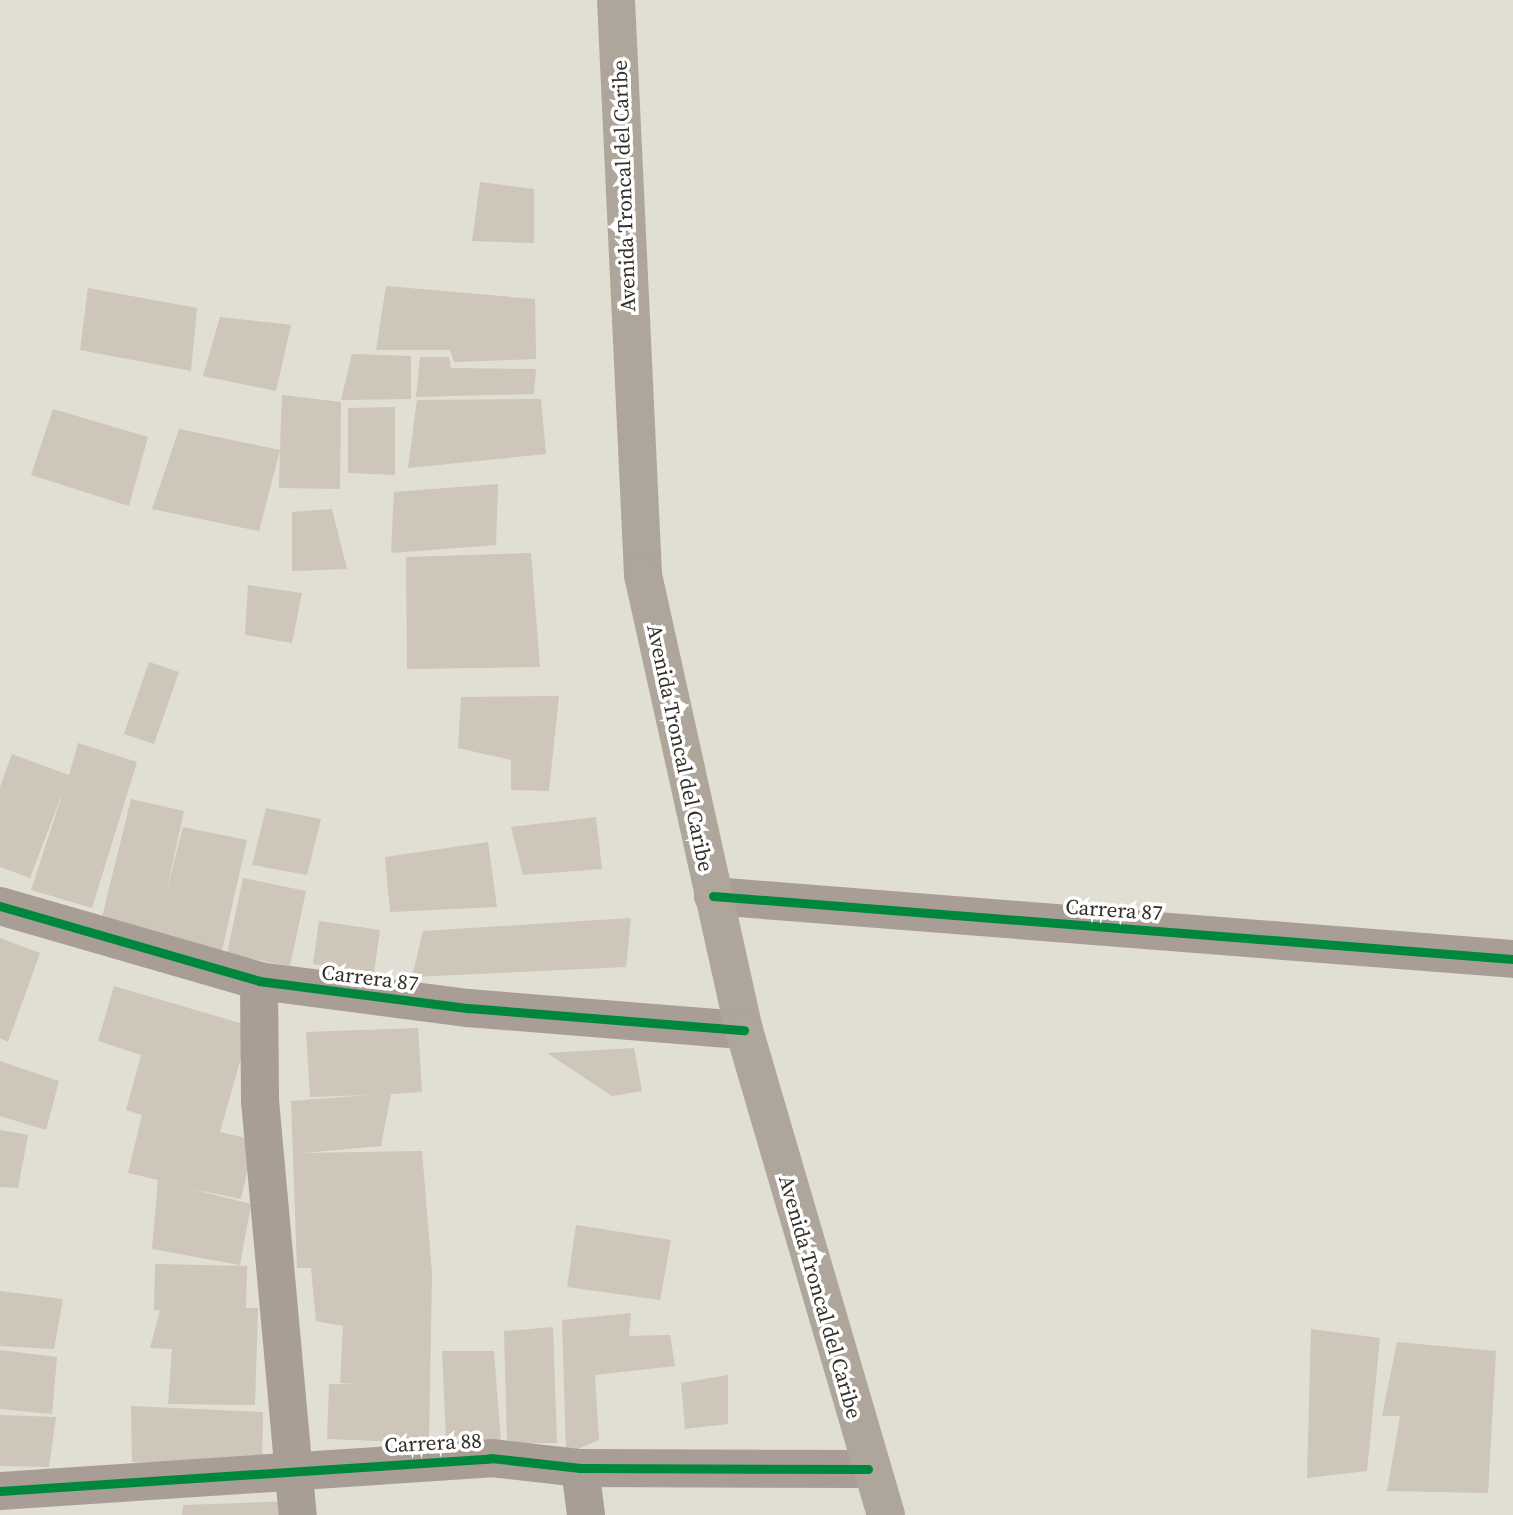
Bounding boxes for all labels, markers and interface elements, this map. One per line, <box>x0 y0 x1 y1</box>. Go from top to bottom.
street label: Avenida Troncal del Caribe <box>607 60 641 312</box>
street label: Avenida Troncal del Caribe <box>641 622 719 874</box>
street label: Carrera 87 <box>1065 894 1163 926</box>
street label: Carrera 87 <box>320 960 420 996</box>
street label: Avenida Troncal del Caribe <box>773 1172 867 1422</box>
street label: Carrera 88 <box>384 1428 482 1458</box>

